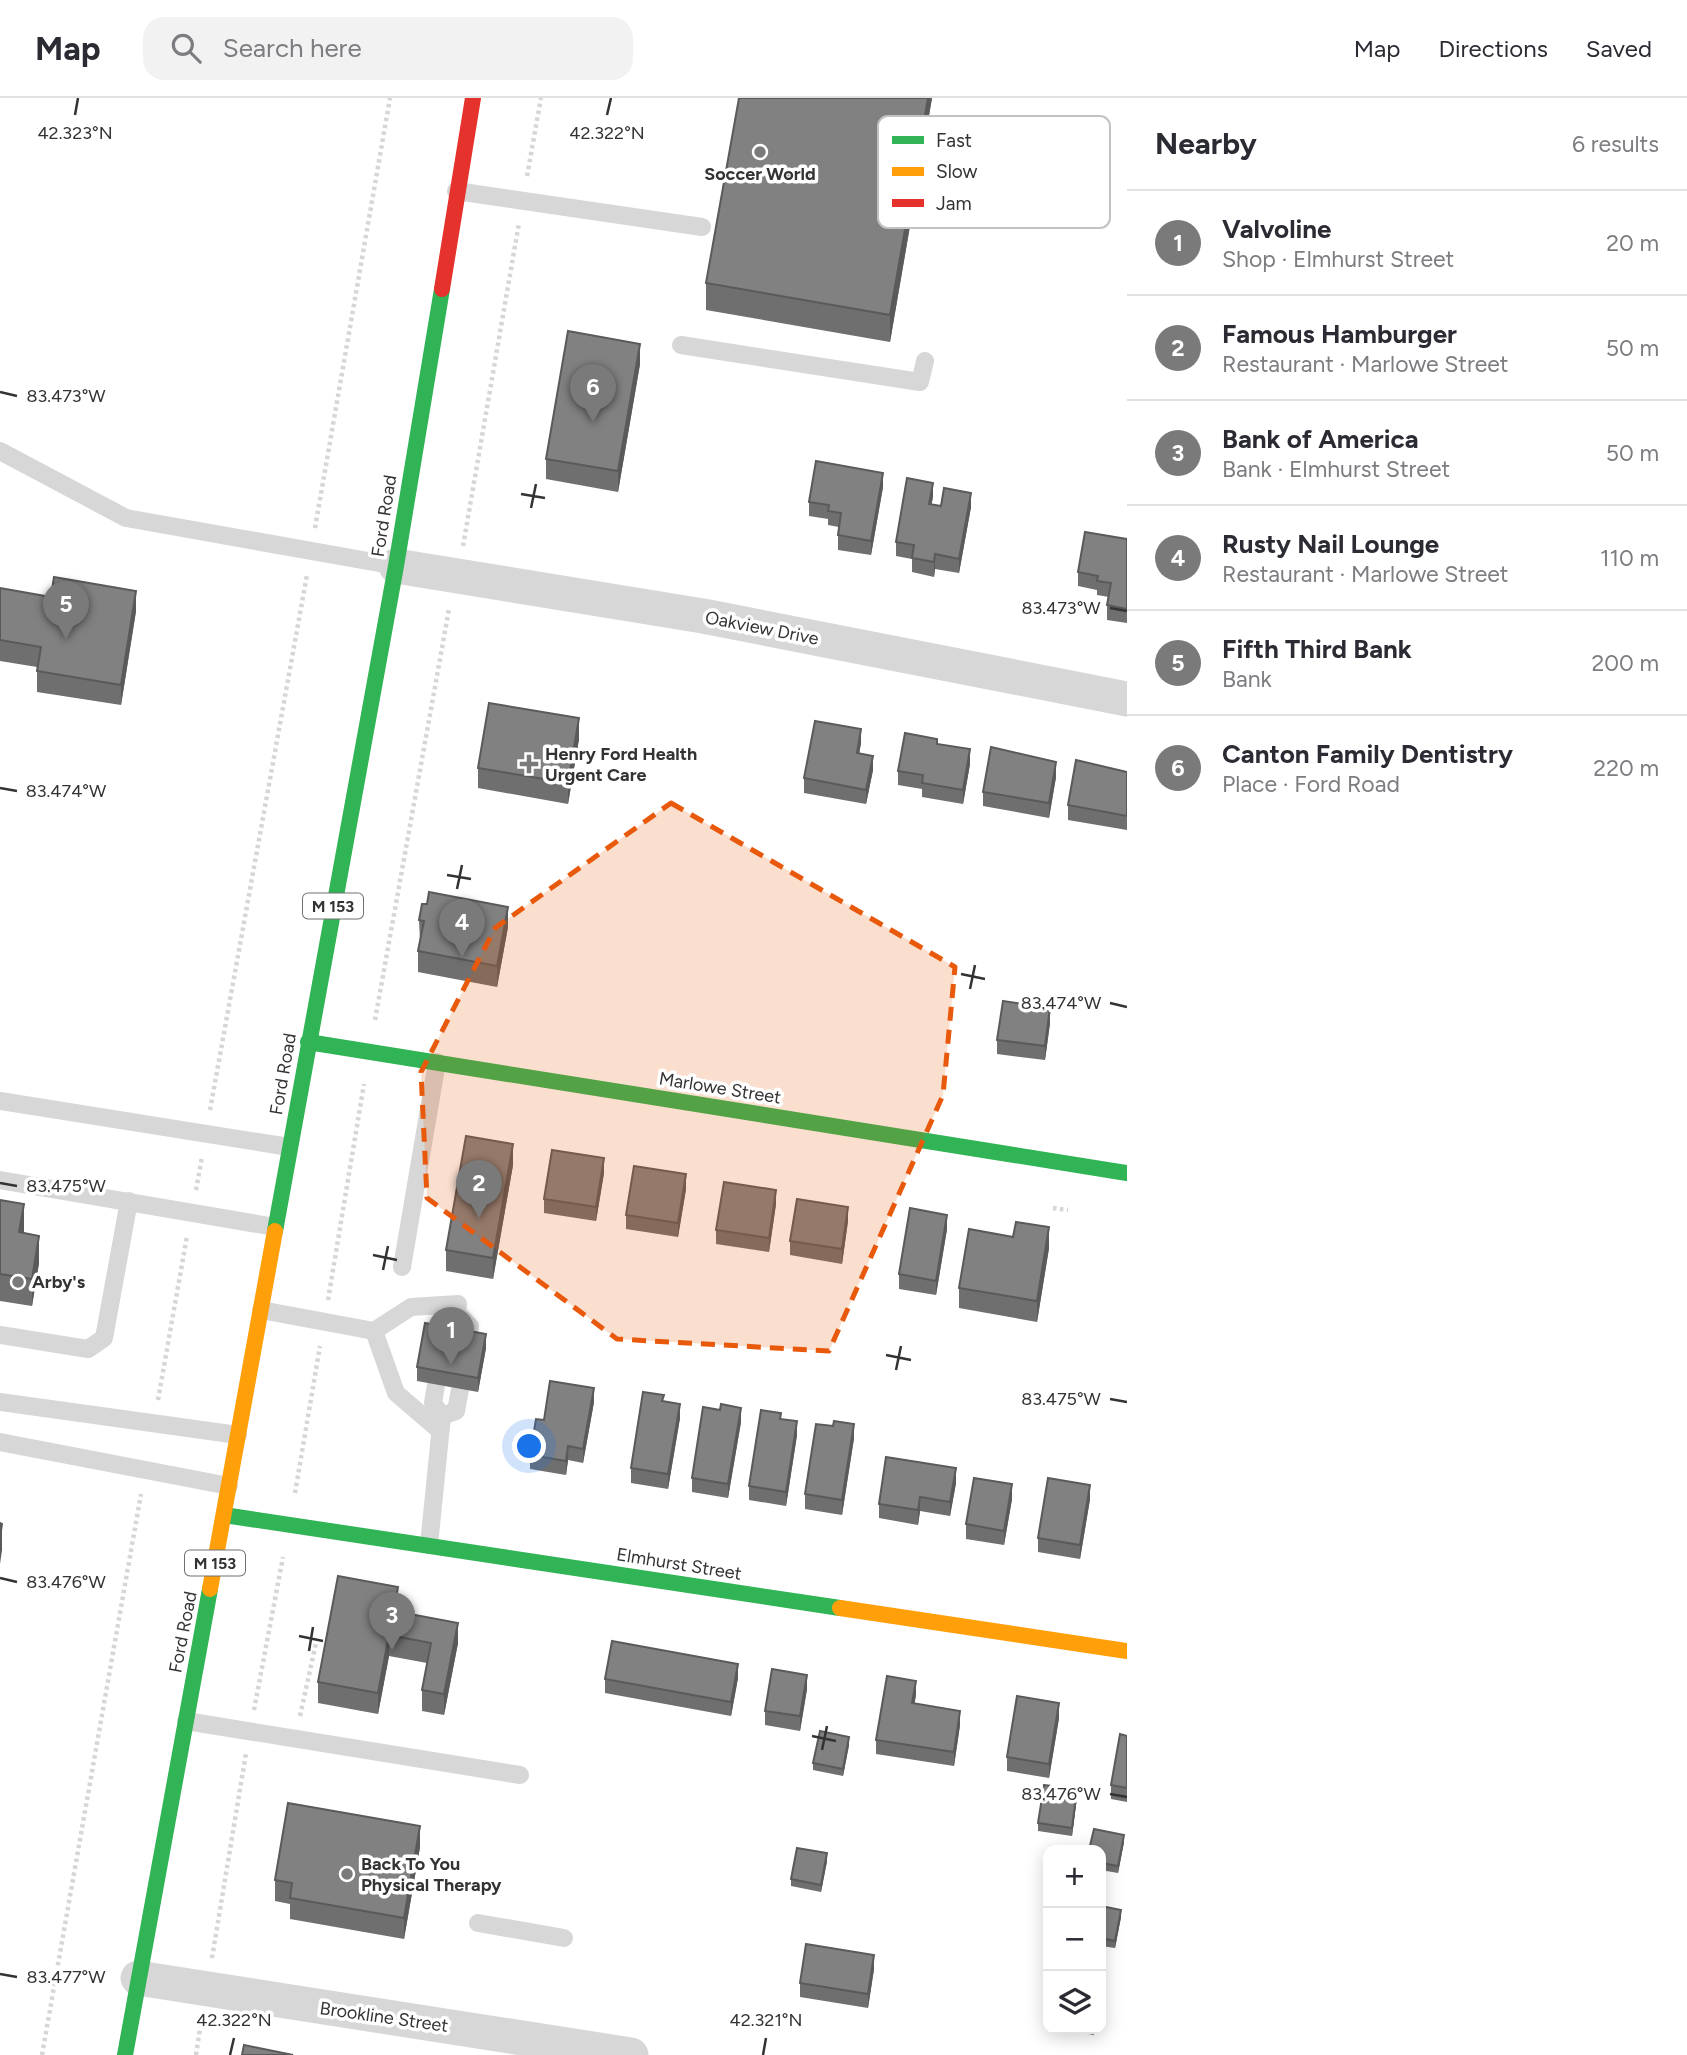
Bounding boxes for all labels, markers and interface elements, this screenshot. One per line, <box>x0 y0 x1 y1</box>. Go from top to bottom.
search box <box>143 17 633 80</box>
text: Map <box>35 29 101 68</box>
icon: search <box>167 29 205 67</box>
text: Search here <box>223 32 362 64</box>
text: Map <box>1354 34 1400 63</box>
text: Directions <box>1438 34 1548 63</box>
text: Saved <box>1586 34 1652 63</box>
legend <box>878 116 1110 228</box>
text: 42.323°N <box>37 122 113 144</box>
text: 42.322°N <box>569 122 645 144</box>
text: Nearby <box>1155 125 1257 162</box>
text: Fast <box>936 129 972 152</box>
text: 6 results <box>1572 130 1659 158</box>
marker: Soccer World <box>752 144 768 160</box>
text: Slow <box>936 160 978 183</box>
place label: Soccer World <box>704 163 816 185</box>
text: Jam <box>936 192 972 215</box>
text: Valvoline <box>1222 213 1332 245</box>
text: 1 <box>1173 229 1183 257</box>
text: 20 m <box>1606 229 1659 257</box>
text: Shop · Elmhurst Street <box>1222 245 1454 273</box>
text: Famous Hamburger <box>1222 318 1457 350</box>
text: 2 <box>1171 334 1185 362</box>
text: 50 m <box>1606 334 1659 362</box>
text: Restaurant · Marlowe Street <box>1222 350 1509 378</box>
pin: 6 <box>570 364 616 422</box>
text: 83.473°W <box>26 385 106 407</box>
text: Bank of America <box>1222 423 1419 455</box>
text: 3 <box>1172 439 1184 467</box>
text: 50 m <box>1606 439 1659 467</box>
text: Bank · Elmhurst Street <box>1222 455 1450 483</box>
street label: Ford Road <box>367 473 401 559</box>
text: Rusty Nail Lounge <box>1222 528 1439 560</box>
text: 4 <box>1171 544 1185 572</box>
text: 110 m <box>1600 544 1659 572</box>
text: Restaurant · Marlowe Street <box>1222 560 1509 588</box>
pin: 5 <box>43 581 89 639</box>
text: 83.473°W <box>1021 597 1101 619</box>
street label: Oakview Drive <box>703 606 821 650</box>
text: Fifth Third Bank <box>1222 633 1412 665</box>
text: 5 <box>1171 649 1185 677</box>
text: 200 m <box>1591 649 1659 677</box>
text: Bank <box>1222 665 1272 693</box>
text: Canton Family Dentistry <box>1222 738 1513 770</box>
place label: Henry Ford Health Urgent Care <box>545 743 697 786</box>
marker: Henry Ford Health Urgent Care <box>519 754 539 774</box>
text: 6 <box>1171 754 1185 782</box>
text: 220 m <box>1593 754 1659 782</box>
text: Place · Ford Road <box>1222 770 1400 798</box>
text: 83.474°W <box>26 780 107 802</box>
road number: M 153 <box>303 894 363 918</box>
pin: 4 <box>439 899 485 957</box>
text: 83.474°W <box>1021 992 1102 1014</box>
street label: Ford Road <box>265 1031 301 1117</box>
street label: Marlowe Street <box>657 1067 783 1109</box>
pin: 2 <box>456 1160 502 1218</box>
text: 83.475°W <box>26 1175 107 1197</box>
place label: Arby's <box>32 1271 86 1293</box>
marker: Arby's <box>10 1274 26 1290</box>
pin: 1 <box>428 1307 474 1365</box>
text: 83.475°W <box>1021 1388 1102 1410</box>
your location <box>512 1429 546 1463</box>
street label: Elmhurst Street <box>615 1543 743 1585</box>
road number: M 153 <box>185 1550 245 1576</box>
text: 83.476°W <box>26 1571 106 1593</box>
street label: Ford Road <box>164 1589 202 1675</box>
pin: 3 <box>369 1592 415 1650</box>
text: 83.476°W <box>1021 1783 1101 1805</box>
map controls <box>1043 1845 1106 2034</box>
button: + <box>1043 1845 1106 1908</box>
place label: Back To You Physical Therapy <box>361 1853 502 1896</box>
marker: Back To You Physical Therapy <box>339 1866 355 1882</box>
button: − <box>1043 1908 1106 1971</box>
text: 83.477°W <box>26 1966 106 1988</box>
button: layers <box>1043 1971 1106 2034</box>
street label: Brookline Street <box>318 1997 450 2037</box>
text: 42.322°N <box>196 2009 272 2031</box>
text: 42.321°N <box>730 2009 802 2031</box>

